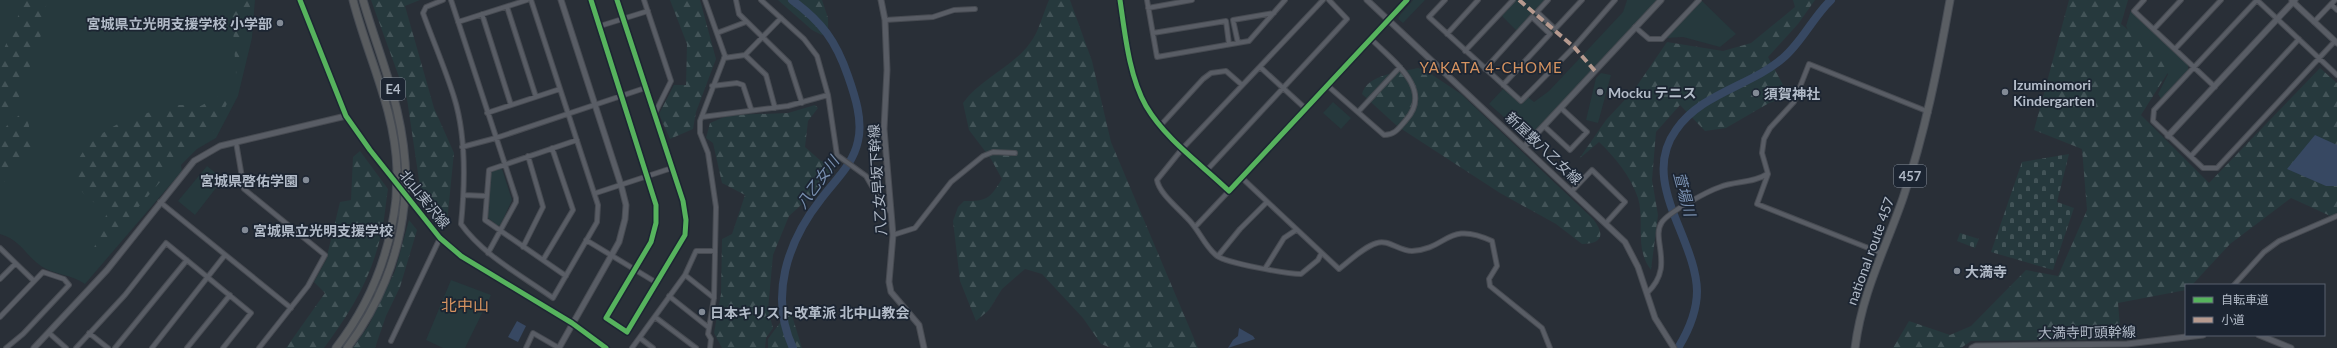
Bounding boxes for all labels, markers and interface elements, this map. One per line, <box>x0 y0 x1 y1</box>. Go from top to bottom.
place label: 宮城県立光明支援学校 小学部 <box>87 15 272 32</box>
marker: 宮城県立光明支援学校 小学部 <box>275 18 285 28</box>
district label: YAKATA 4-CHOME <box>1419 58 1563 76</box>
place label: Izuminomori Kindergarten <box>2013 76 2095 109</box>
road number: E4 <box>381 78 405 100</box>
place label: Mocku テニス <box>1608 84 1697 101</box>
place label: 須賀神社 <box>1764 85 1820 102</box>
marker: Mocku テニス <box>1595 87 1605 97</box>
marker: Izuminomori Kindergarten <box>2000 87 2010 97</box>
marker: 須賀神社 <box>1751 88 1761 98</box>
street label: 新屋敷八乙女線 <box>1502 108 1586 188</box>
street label: 八乙女早坂下幹線 <box>865 124 889 236</box>
water label: 八乙女川 <box>792 151 843 212</box>
road number: 457 <box>1894 165 1926 187</box>
street label: 北山実沢線 <box>396 166 454 232</box>
water label: 萱場川 <box>1670 170 1700 220</box>
place label: 宮城県啓佑学園 <box>200 172 298 189</box>
marker: 宮城県啓佑学園 <box>301 175 311 185</box>
street label: national route 457 <box>1843 195 1897 307</box>
place label: 宮城県立光明支援学校 <box>253 222 393 239</box>
marker: 宮城県立光明支援学校 <box>240 225 250 235</box>
place label: 大満寺 <box>1965 263 2007 280</box>
marker: 大満寺 <box>1952 266 1962 276</box>
legend <box>2185 284 2325 336</box>
text: 自転車道 <box>2221 292 2269 307</box>
district label: 北中山 <box>441 295 489 314</box>
place label: 日本キリスト改革派 北中山教会 <box>710 304 909 321</box>
marker: 日本キリスト改革派 北中山教会 <box>697 307 707 317</box>
text: 小道 <box>2221 312 2245 327</box>
street label: 大満寺町頭幹線 <box>2038 323 2136 341</box>

